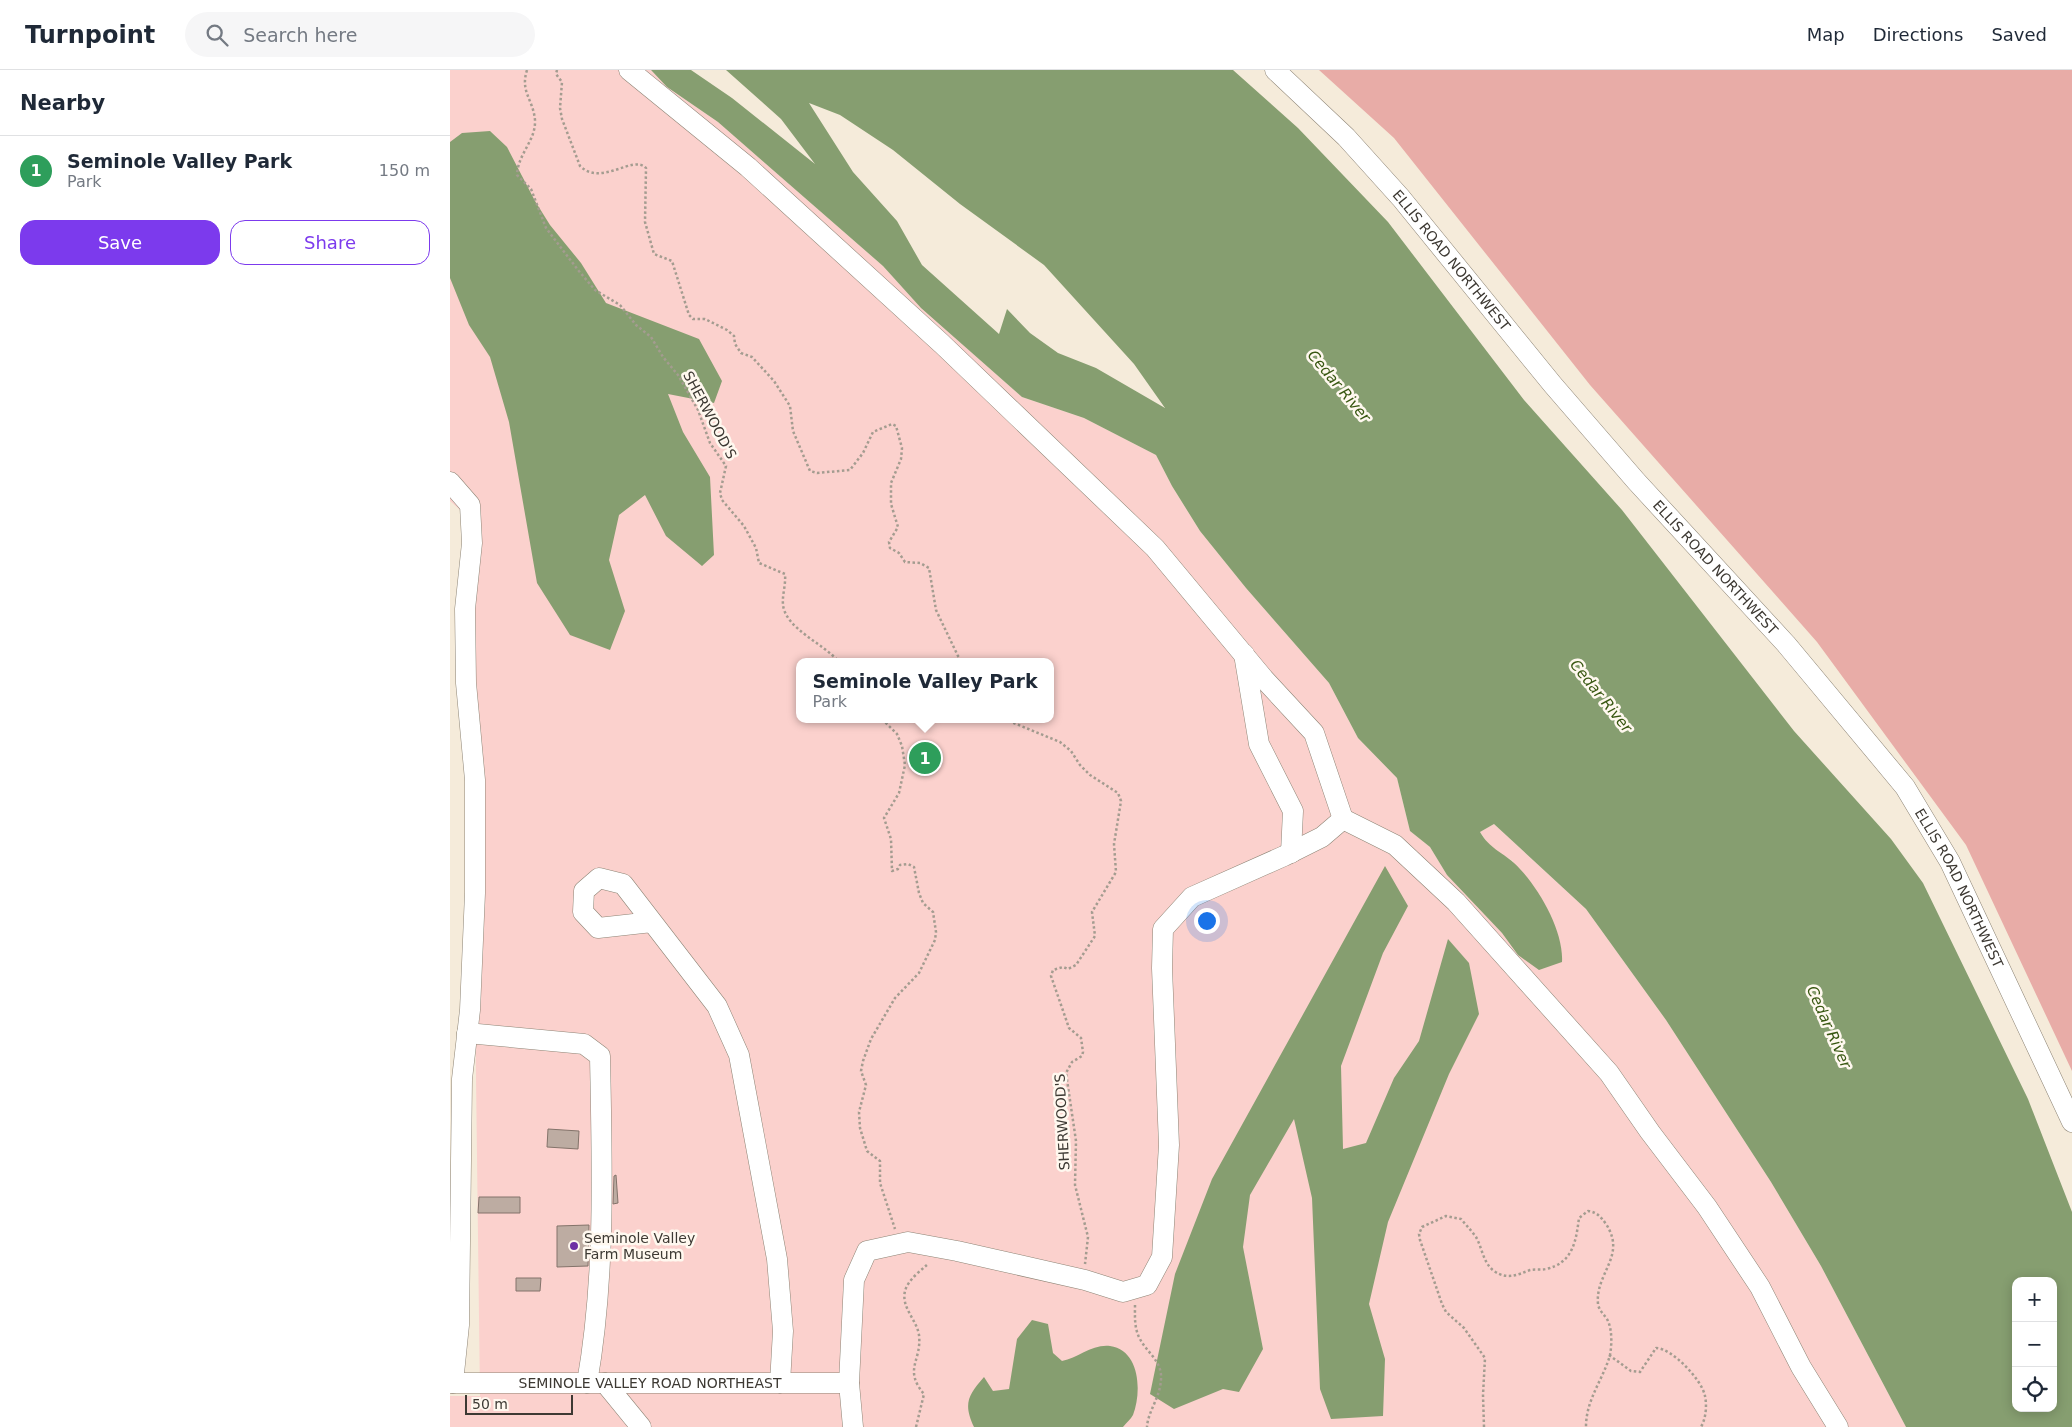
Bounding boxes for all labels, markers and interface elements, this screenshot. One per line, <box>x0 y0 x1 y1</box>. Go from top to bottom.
search box <box>185 12 535 57</box>
text: Turnpoint <box>25 21 155 49</box>
icon: search <box>203 21 231 49</box>
text: Search here <box>243 24 357 46</box>
text: Map <box>1807 24 1845 45</box>
text: Directions <box>1873 24 1963 45</box>
text: Saved <box>1991 24 2047 45</box>
text: Nearby <box>20 91 105 115</box>
text: Seminole Valley Park <box>67 150 292 172</box>
text: 1 <box>30 161 42 180</box>
text: 150 m <box>379 161 430 180</box>
text: Park <box>67 172 102 191</box>
street label: ELLIS ROAD NORTHWEST <box>1390 187 1514 334</box>
button: Save <box>20 220 220 265</box>
button: Share <box>230 220 430 265</box>
water label: Cedar River <box>1304 346 1375 426</box>
street label: SHERWOOD'S <box>680 368 740 462</box>
street label: ELLIS ROAD NORTHWEST <box>1650 497 1782 638</box>
water label: Cedar River <box>1566 656 1636 737</box>
popup <box>796 658 1054 723</box>
text: Seminole Valley Park <box>812 670 1038 692</box>
text: Park <box>812 692 847 711</box>
pin: 1 <box>909 739 941 777</box>
street label: ELLIS ROAD NORTHWEST <box>1912 806 2007 971</box>
your location <box>1194 908 1220 934</box>
water label: Cedar River <box>1803 983 1855 1072</box>
street label: SHERWOOD'S <box>1051 1073 1073 1171</box>
place label: Seminole Valley Farm Museum <box>584 1230 695 1262</box>
marker: Seminole Valley Farm Museum <box>568 1240 580 1252</box>
map controls <box>2012 1277 2057 1412</box>
button: + <box>2012 1277 2057 1322</box>
button: − <box>2012 1322 2057 1367</box>
button: locate <box>2012 1367 2057 1412</box>
street label: SEMINOLE VALLEY ROAD NORTHEAST <box>519 1375 782 1391</box>
scale bar <box>465 1392 572 1415</box>
text: 50 m <box>472 1396 508 1412</box>

